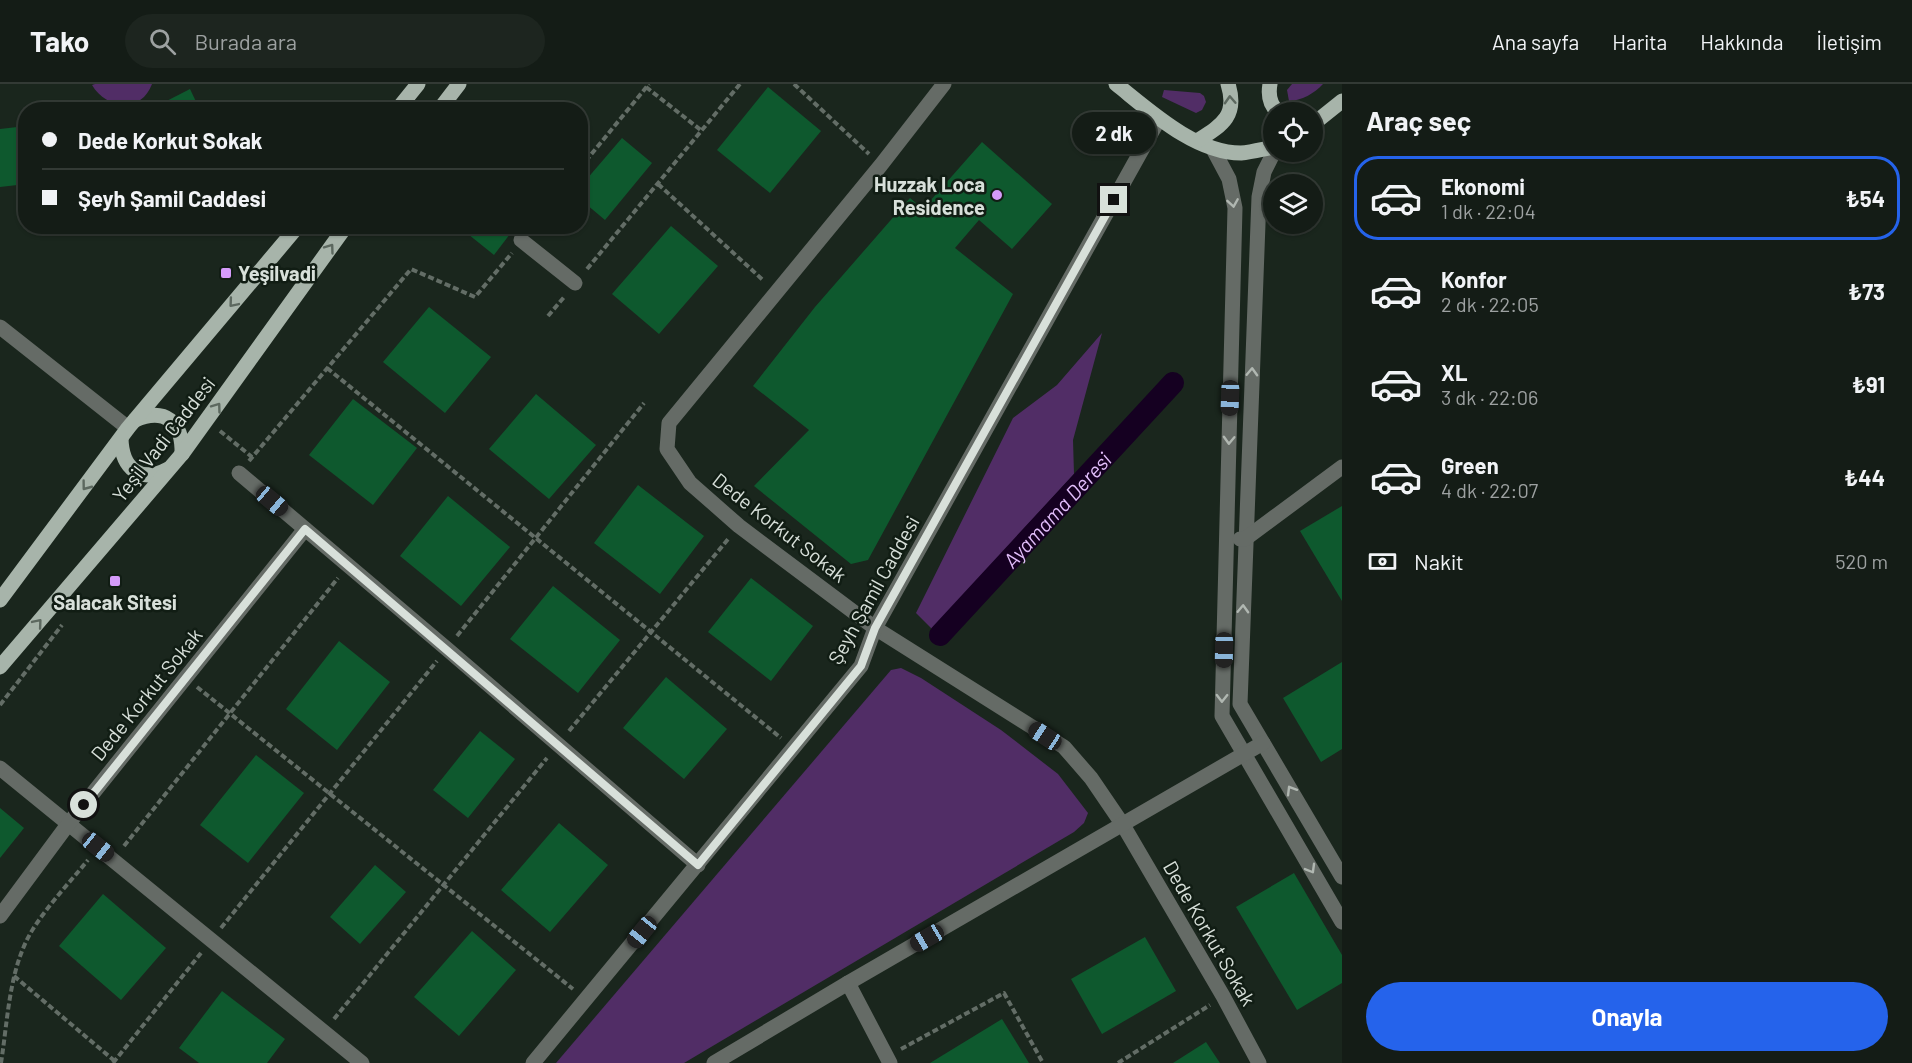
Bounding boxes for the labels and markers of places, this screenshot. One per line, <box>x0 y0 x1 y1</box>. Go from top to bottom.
place label: Huzzak Loca Residence <box>874 172 985 219</box>
marker: Huzzak Loca Residence <box>990 188 1004 202</box>
place label: Yeşilvadi <box>238 261 316 285</box>
marker: Yeşilvadi <box>219 266 233 280</box>
marker: Salacak Sitesi <box>108 574 122 588</box>
place label: Salacak Sitesi <box>53 590 177 614</box>

